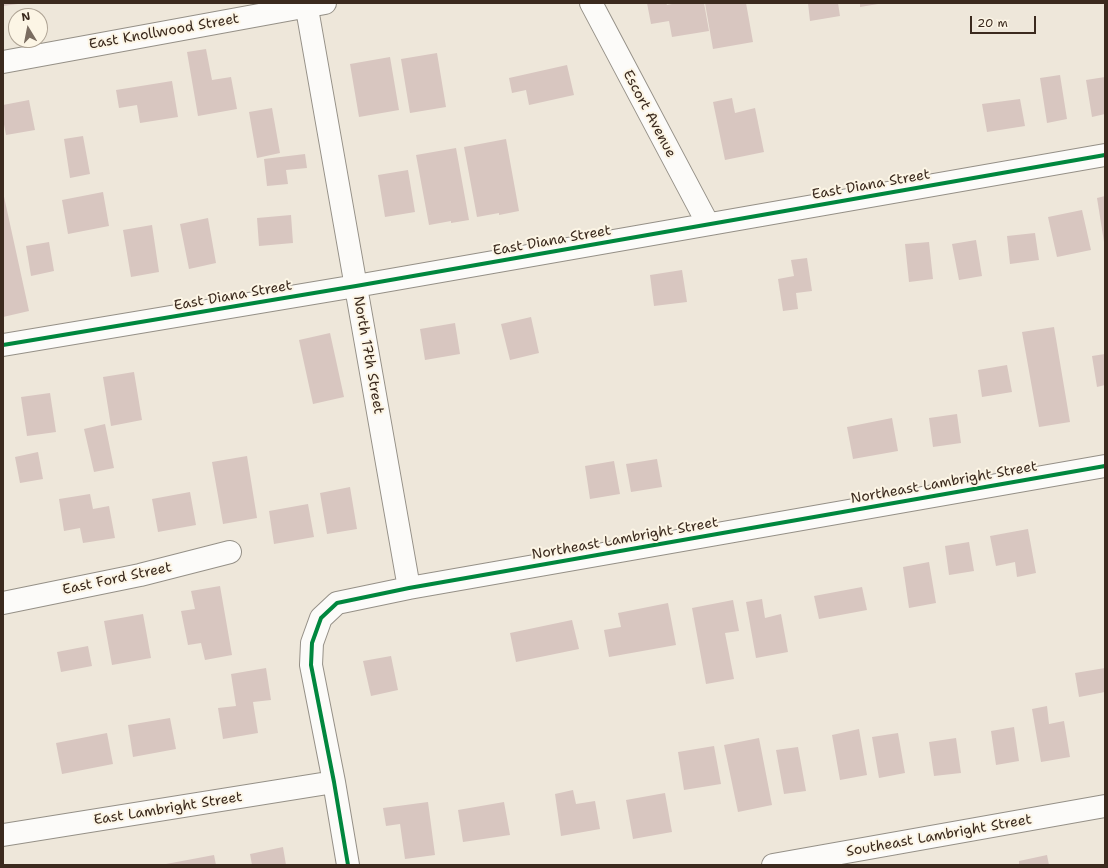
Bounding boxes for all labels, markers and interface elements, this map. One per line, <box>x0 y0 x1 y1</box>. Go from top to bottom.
north arrow <box>8 8 48 48</box>
scale bar <box>972 8 1038 34</box>
text: N <box>20 9 32 25</box>
street label: East Knollwood Street <box>88 11 240 53</box>
text: 20 m <box>977 15 1008 31</box>
street label: Escort Avenue <box>619 67 679 161</box>
street label: East Diana Street <box>811 166 931 204</box>
street label: East Diana Street <box>492 222 612 260</box>
street label: East Diana Street <box>173 277 293 315</box>
street label: North 17th Street <box>349 295 387 415</box>
street label: Northeast Lambright Street <box>849 458 1039 508</box>
street label: Northeast Lambright Street <box>530 514 720 564</box>
street label: East Ford Street <box>61 559 173 599</box>
street label: East Lambright Street <box>93 789 243 829</box>
street label: Southeast Lambright Street <box>845 811 1033 861</box>

